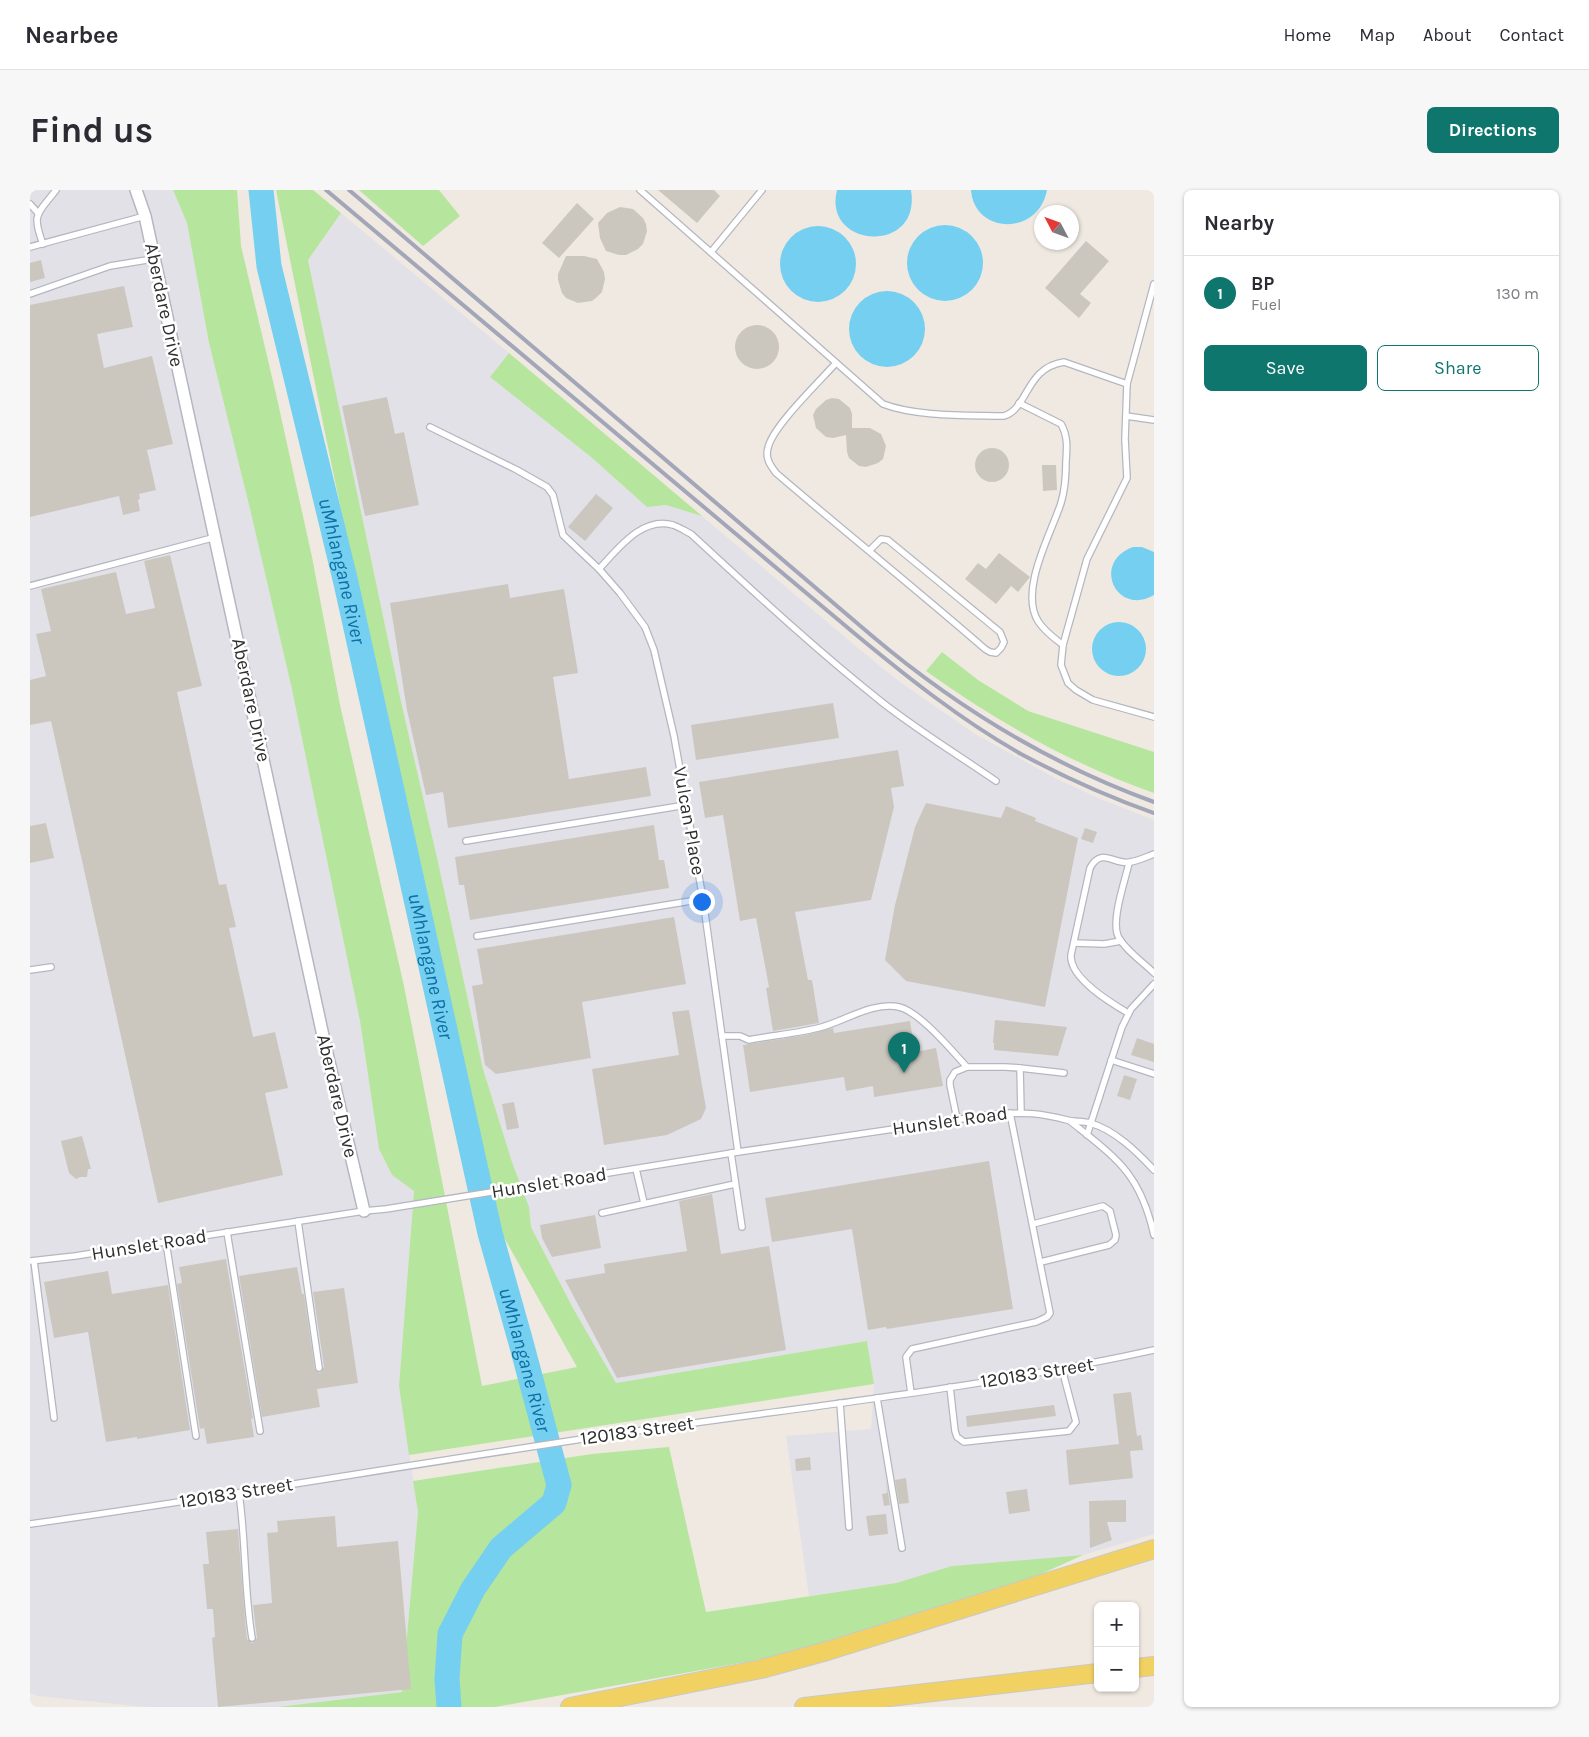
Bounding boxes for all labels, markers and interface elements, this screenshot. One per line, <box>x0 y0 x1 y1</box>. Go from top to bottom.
text: Nearbee <box>25 21 119 49</box>
text: Home <box>1283 24 1331 46</box>
text: Map <box>1359 24 1395 46</box>
text: About <box>1423 24 1472 46</box>
text: Contact <box>1500 24 1564 46</box>
button: Directions <box>1427 107 1559 153</box>
text: Find us <box>30 110 153 151</box>
north arrow <box>1034 205 1079 250</box>
text: Nearby <box>1204 211 1274 235</box>
street label: Aberdare Drive <box>140 241 188 369</box>
text: BP <box>1251 273 1274 295</box>
text: 1 <box>1217 284 1223 303</box>
text: 130 m <box>1496 284 1539 303</box>
text: Fuel <box>1251 295 1281 314</box>
button: Save <box>1204 345 1367 391</box>
button: Share <box>1377 345 1539 391</box>
water label: uMhlangane River <box>314 495 371 647</box>
street label: Aberdare Drive <box>227 636 275 764</box>
street label: Vulcan Place <box>669 765 709 877</box>
your location <box>689 889 715 915</box>
water label: uMhlangane River <box>403 891 458 1043</box>
street label: Aberdare Drive <box>312 1032 362 1160</box>
pin: 1 <box>888 1032 920 1073</box>
street label: Hunslet Road <box>891 1102 1009 1140</box>
street label: Hunslet Road <box>490 1163 608 1203</box>
street label: Hunslet Road <box>90 1225 208 1265</box>
water label: uMhlangane River <box>494 1285 556 1436</box>
street label: 120183 Street <box>979 1353 1095 1393</box>
street label: 120183 Street <box>579 1412 695 1450</box>
street label: 120183 Street <box>178 1473 294 1513</box>
map controls <box>1094 1602 1139 1692</box>
button: + <box>1094 1602 1139 1647</box>
button: − <box>1094 1647 1139 1692</box>

